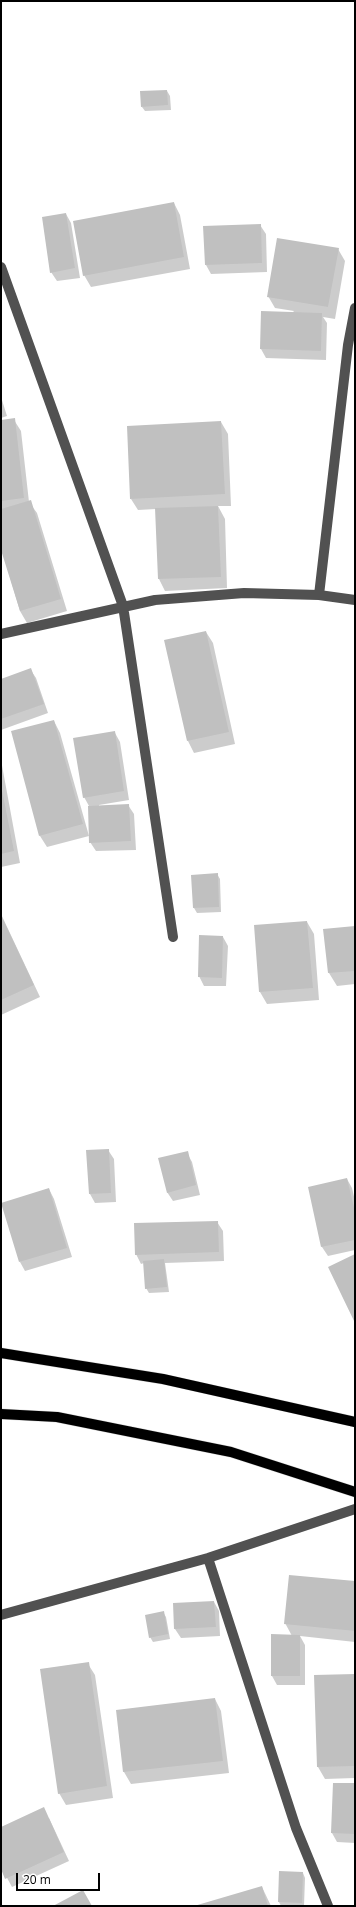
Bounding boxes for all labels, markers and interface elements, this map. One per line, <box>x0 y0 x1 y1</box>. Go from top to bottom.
scale bar <box>18 1865 102 1891</box>
text: 20 m <box>23 1871 51 1888</box>

